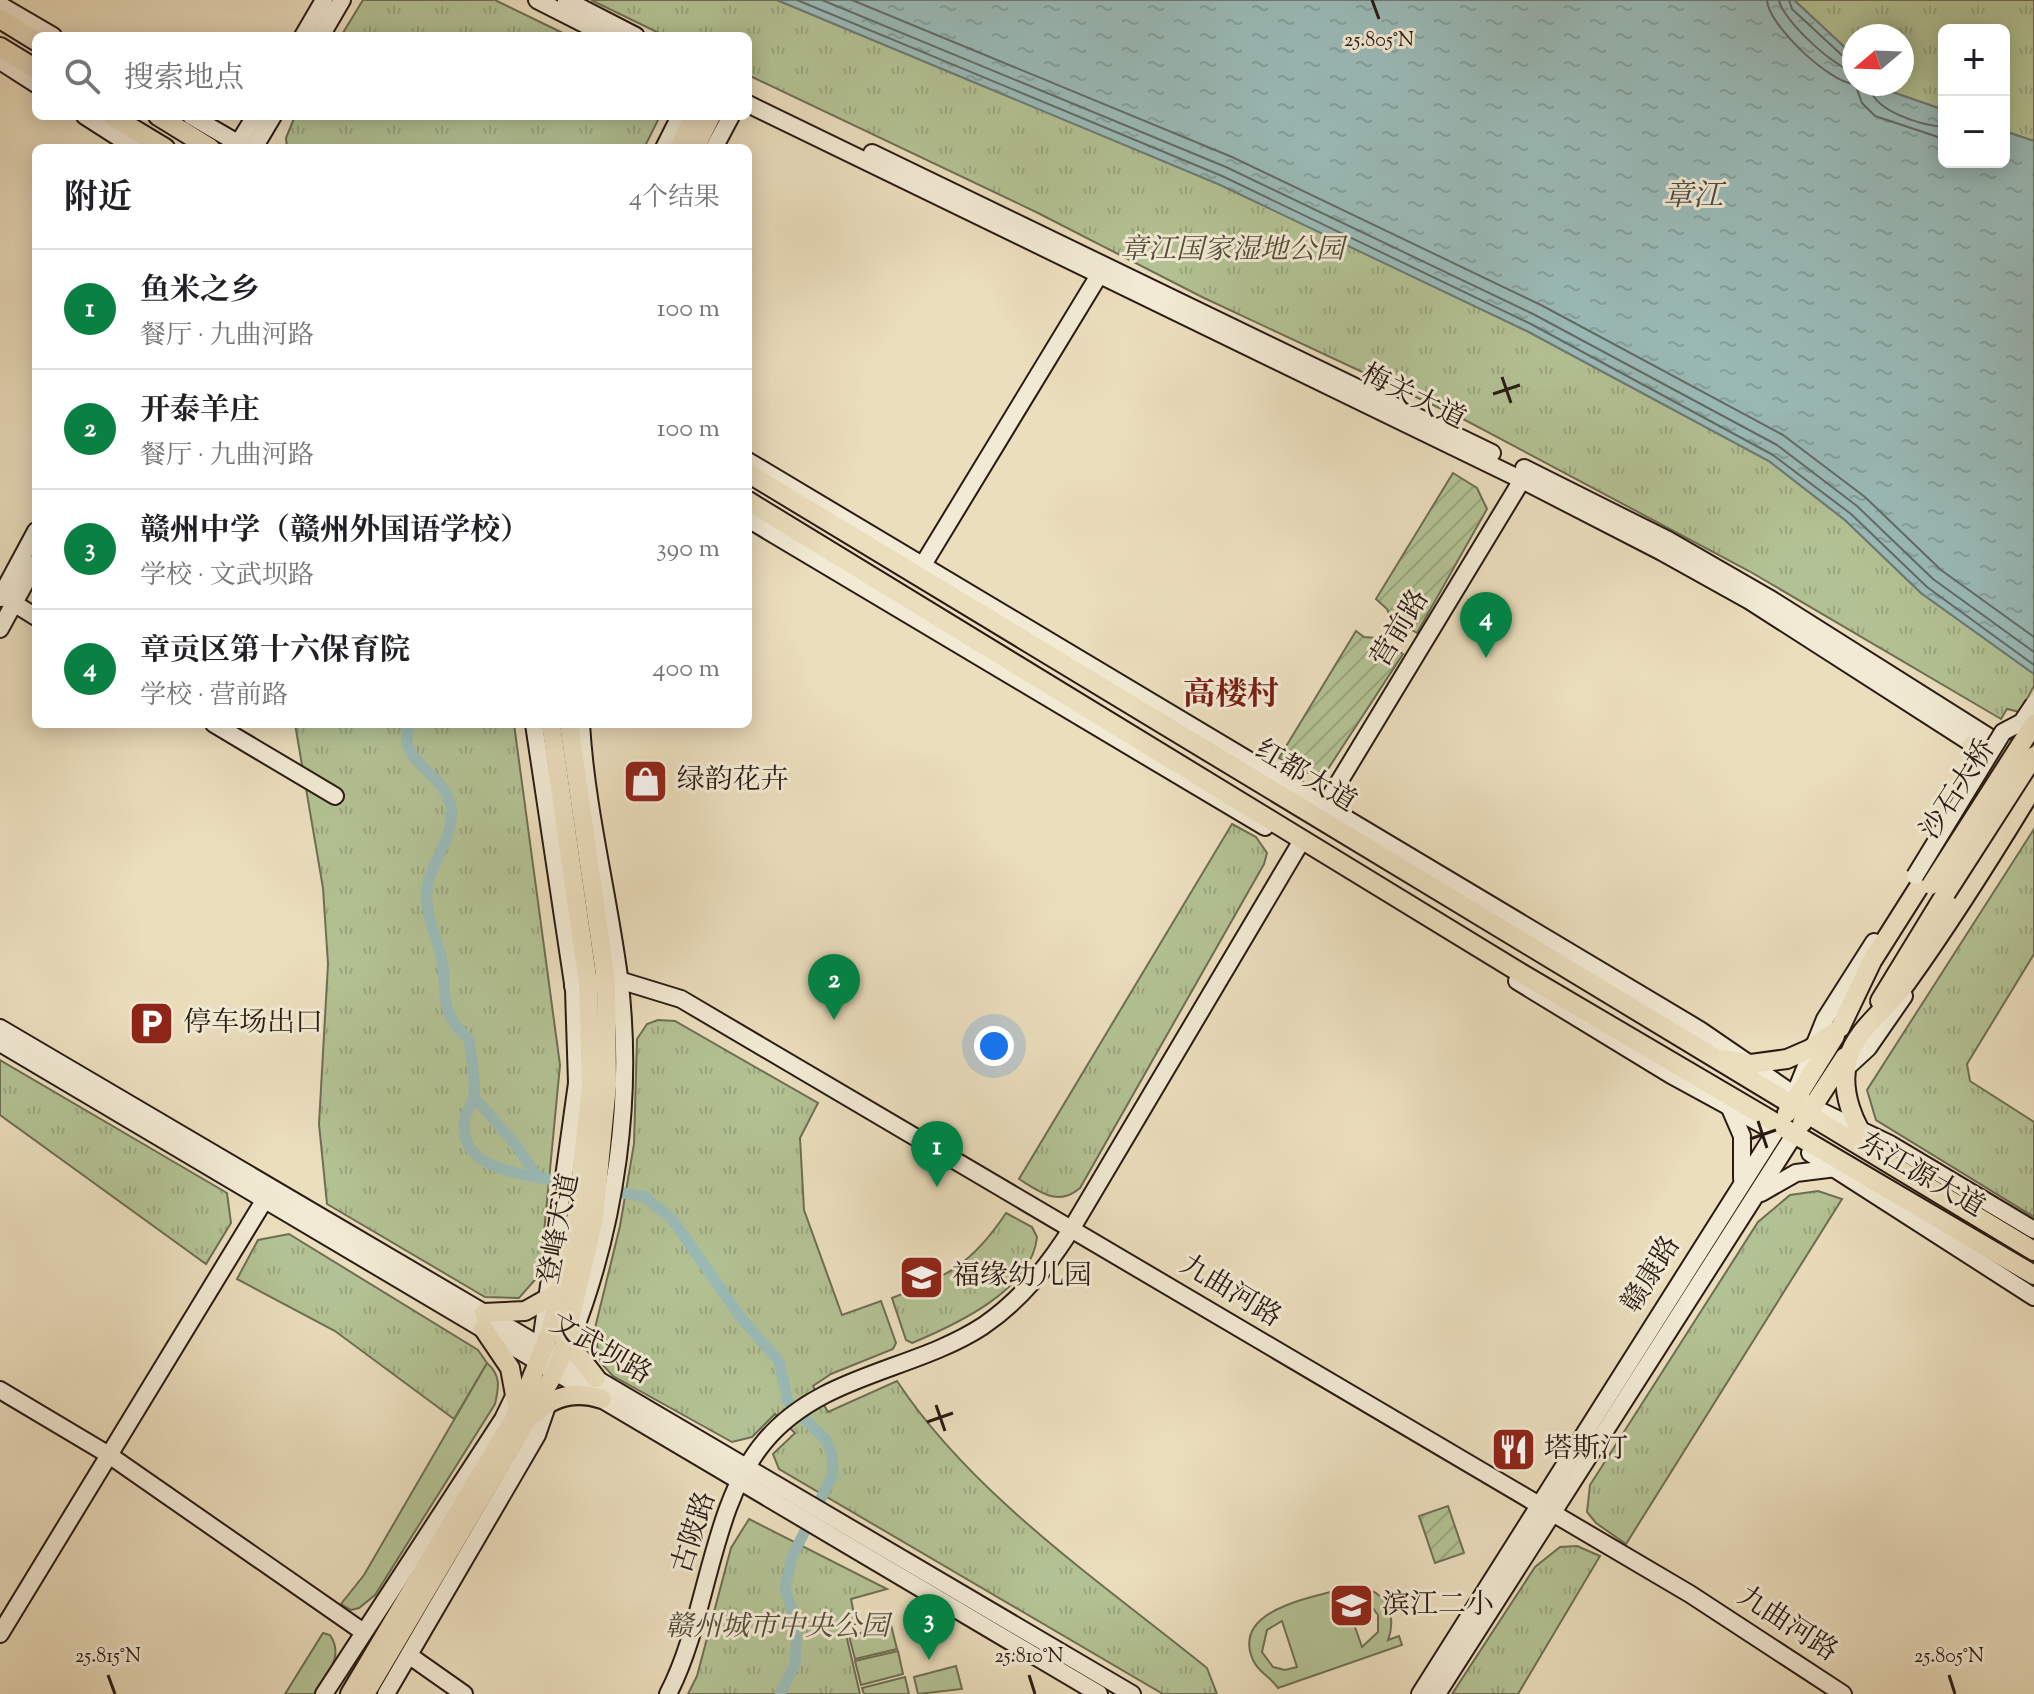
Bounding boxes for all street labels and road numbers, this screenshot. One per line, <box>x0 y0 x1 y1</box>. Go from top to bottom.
street label: 梅关大道 <box>1354 355 1472 441</box>
street label: 营前路 <box>1362 583 1440 675</box>
street label: 红都大道 <box>1247 731 1363 823</box>
street label: 沙石大桥 <box>1912 732 2006 848</box>
street label: 东江源大道 <box>1850 1124 1992 1228</box>
street label: 登峰大道 <box>530 1170 590 1288</box>
street label: 赣康路 <box>1613 1229 1691 1321</box>
street label: 九曲河路 <box>1172 1246 1288 1338</box>
street label: 文武坝路 <box>541 1305 659 1395</box>
street label: 古陂路 <box>663 1487 727 1579</box>
street label: 九曲河路 <box>1729 1578 1845 1672</box>

